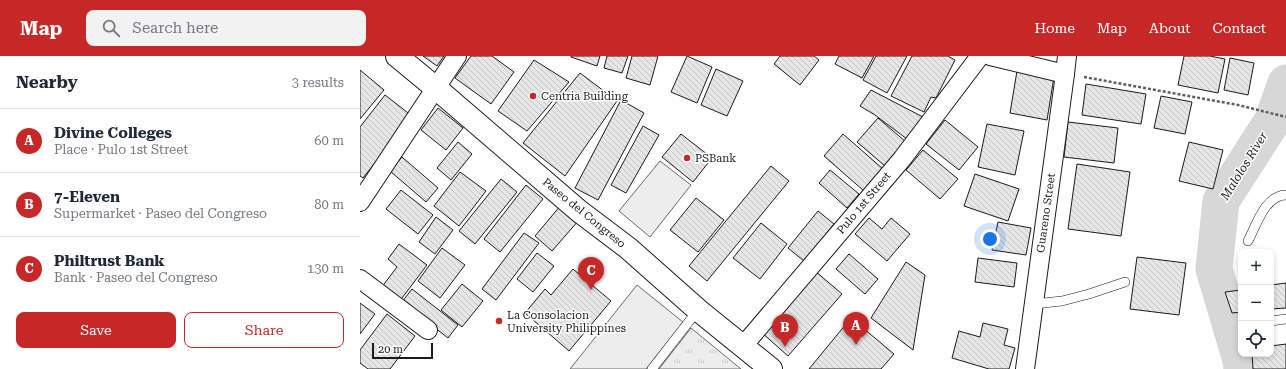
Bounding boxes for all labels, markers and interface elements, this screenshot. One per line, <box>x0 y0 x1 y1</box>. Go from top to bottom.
search box <box>86 10 366 46</box>
text: Map <box>20 17 62 40</box>
icon: search <box>100 17 122 39</box>
text: Search here <box>132 19 218 37</box>
text: Home <box>1034 20 1075 36</box>
text: Map <box>1097 20 1127 36</box>
text: About <box>1149 20 1191 36</box>
text: Contact <box>1213 20 1266 36</box>
text: Nearby <box>16 72 78 92</box>
text: 3 results <box>292 75 344 90</box>
place label: Centria Building <box>541 90 629 103</box>
marker: Centria Building <box>528 91 538 101</box>
text: Divine Colleges <box>54 124 172 142</box>
water label: Malolos River <box>1217 130 1270 203</box>
text: A <box>24 133 34 148</box>
text: 60 m <box>314 133 344 148</box>
text: Place · Pulo 1st Street <box>54 142 188 157</box>
place label: PSBank <box>695 152 736 165</box>
marker: PSBank <box>682 153 692 163</box>
street label: Pulo 1st Street <box>834 169 894 237</box>
street label: Guareno Street <box>1034 172 1058 254</box>
street label: Paseo del Congreso <box>540 175 628 251</box>
text: 7-Eleven <box>54 188 120 206</box>
text: B <box>24 197 34 212</box>
text: 80 m <box>314 197 344 212</box>
text: Supermarket · Paseo del Congreso <box>54 206 267 221</box>
your location <box>980 229 1000 249</box>
map controls <box>1238 249 1274 357</box>
button: + <box>1238 249 1274 285</box>
text: Philtrust Bank <box>54 252 165 270</box>
pin: C <box>578 257 604 290</box>
text: C <box>24 261 34 276</box>
text: 130 m <box>307 261 344 276</box>
text: Bank · Paseo del Congreso <box>54 270 218 285</box>
button: − <box>1238 285 1274 321</box>
place label: La Consolacion University Philippines <box>507 309 626 335</box>
button: Save <box>16 312 176 348</box>
button: Share <box>184 312 344 348</box>
pin: A <box>843 312 869 345</box>
pin: B <box>772 314 798 347</box>
marker: La Consolacion University Philippines <box>494 316 504 326</box>
button: locate <box>1238 321 1274 357</box>
scale bar <box>372 341 433 360</box>
text: 20 m <box>378 343 403 356</box>

